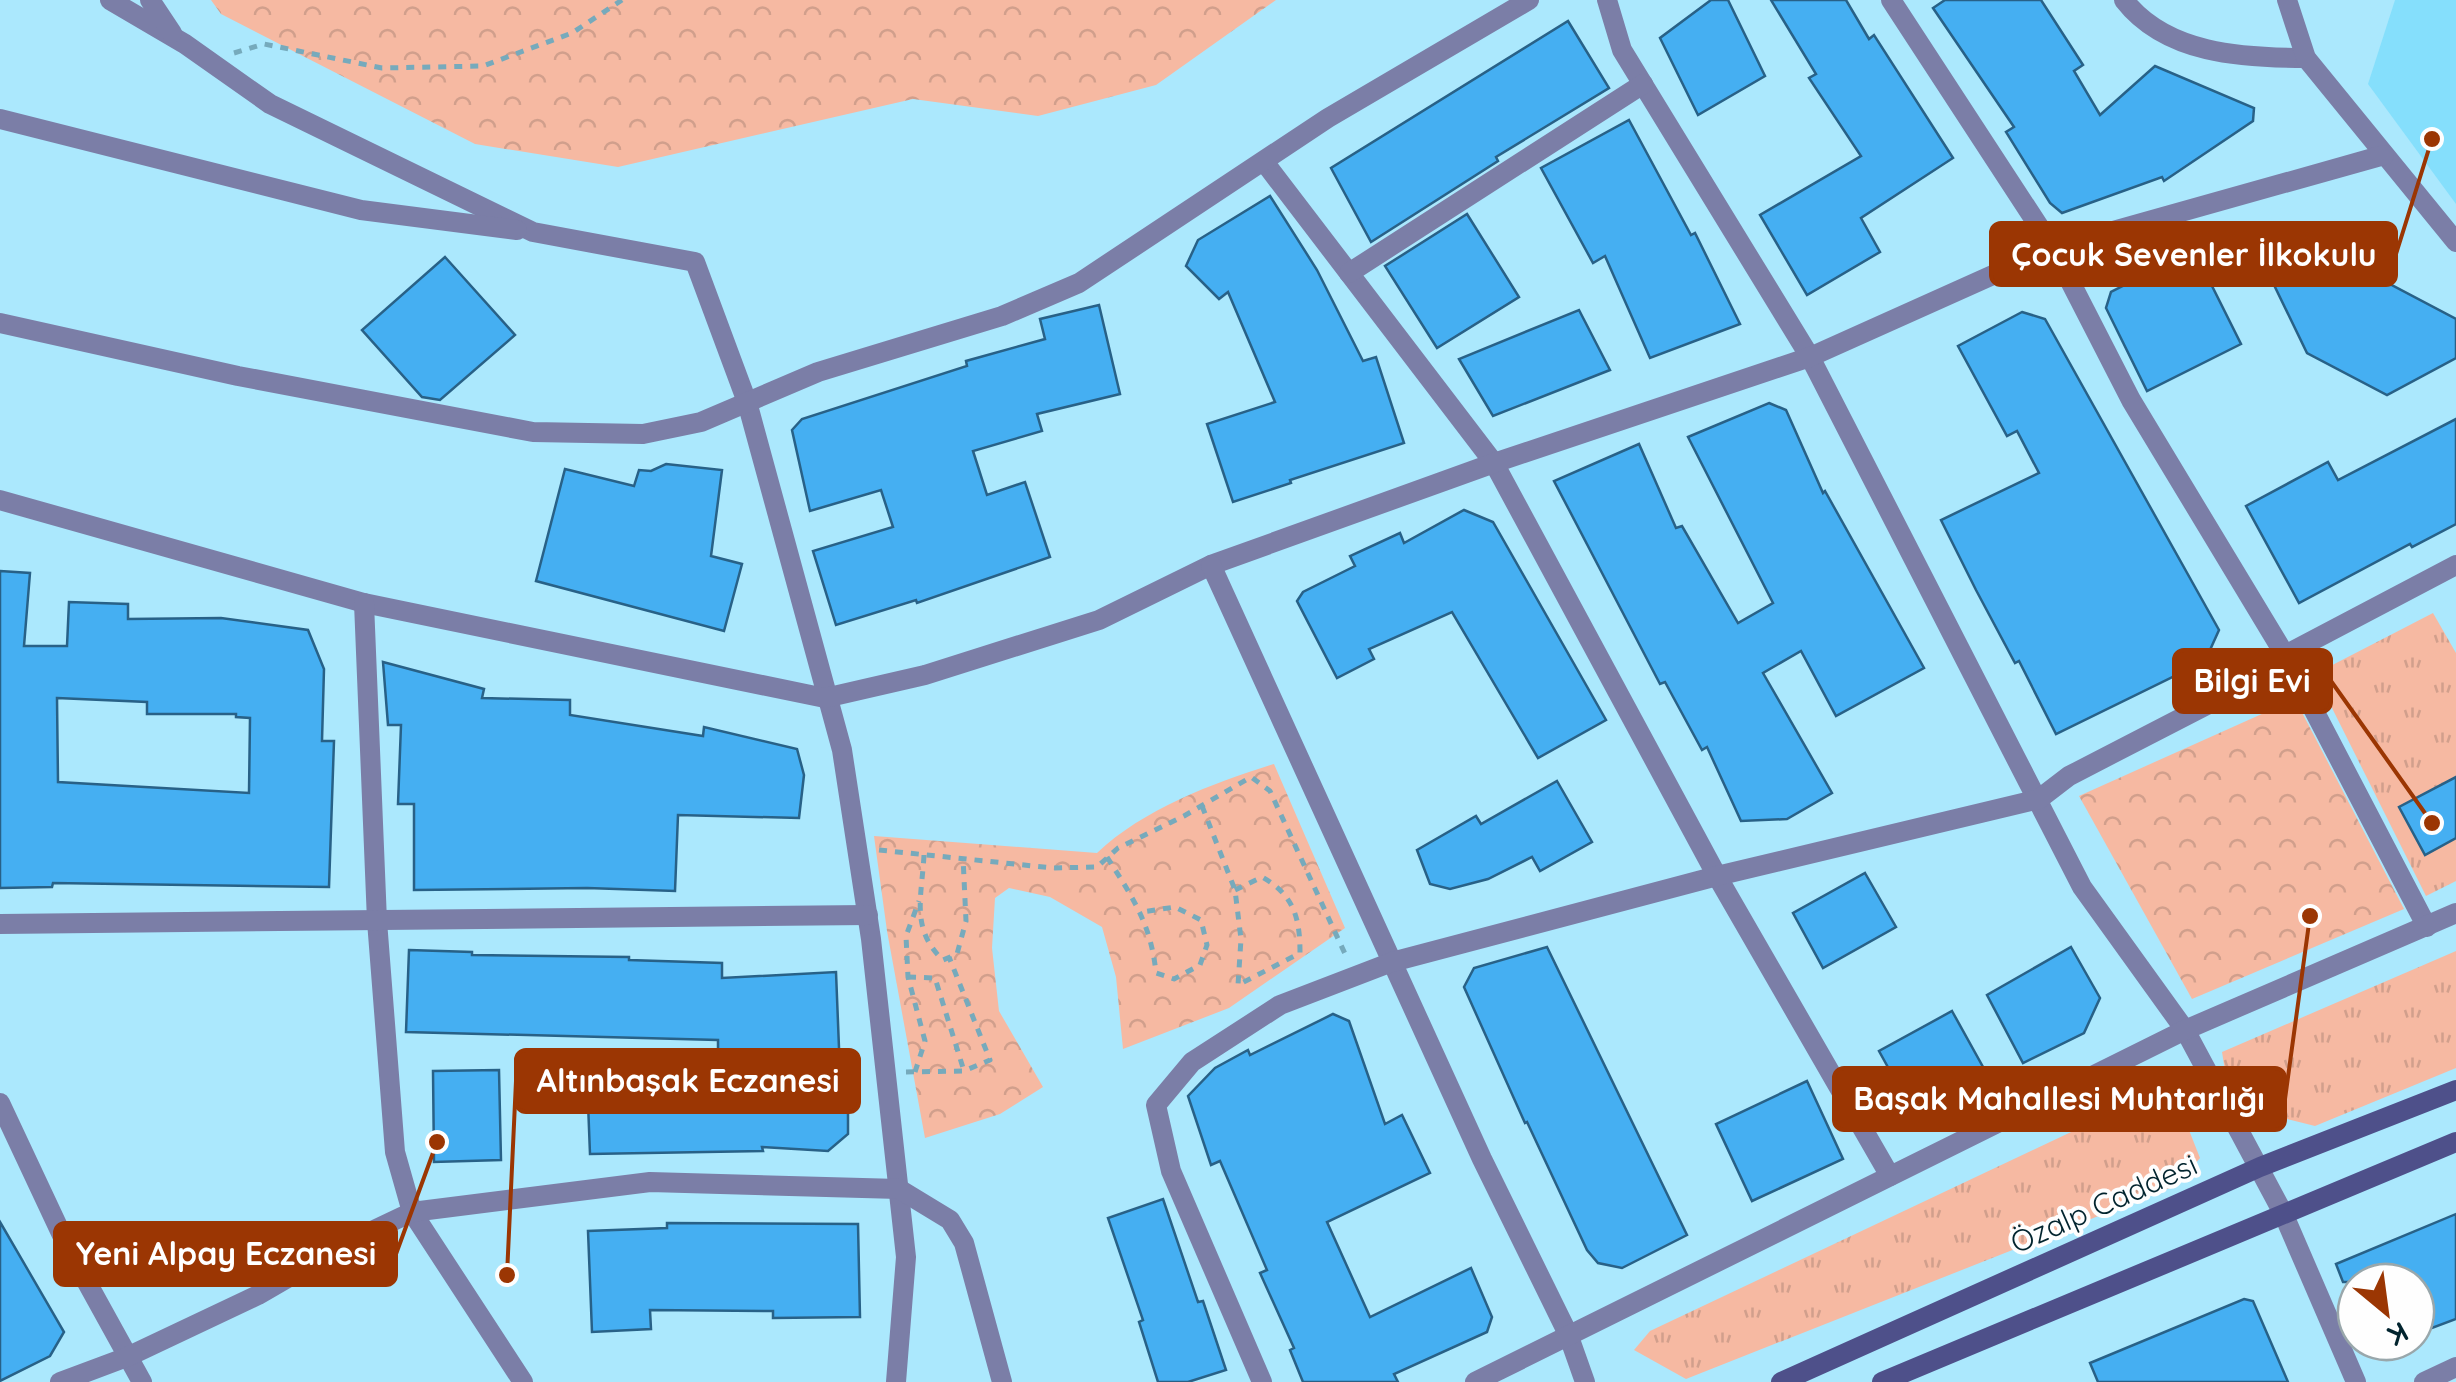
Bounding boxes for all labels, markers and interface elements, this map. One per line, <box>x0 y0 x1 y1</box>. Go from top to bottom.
callout: Çocuk Sevenler İlkokulu <box>1991 223 2396 285</box>
text: Çocuk Sevenler İlkokulu <box>2011 234 2377 274</box>
callout: Bilgi Evi <box>2174 650 2331 712</box>
text: Bilgi Evi <box>2193 660 2311 700</box>
callout: Altınbaşak Eczanesi <box>516 1050 859 1112</box>
text: Altınbaşak Eczanesi <box>537 1060 839 1100</box>
callout: Başak Mahallesi Muhtarlığı <box>1834 1068 2285 1130</box>
text: Başak Mahallesi Muhtarlığı <box>1853 1078 2265 1118</box>
street label: Özalp Caddesi <box>2004 1145 2203 1261</box>
callout: Yeni Alpay Eczanesi <box>55 1223 396 1285</box>
text: Yeni Alpay Eczanesi <box>76 1233 376 1273</box>
north arrow <box>2336 1262 2436 1362</box>
text: K <box>2382 1315 2415 1354</box>

